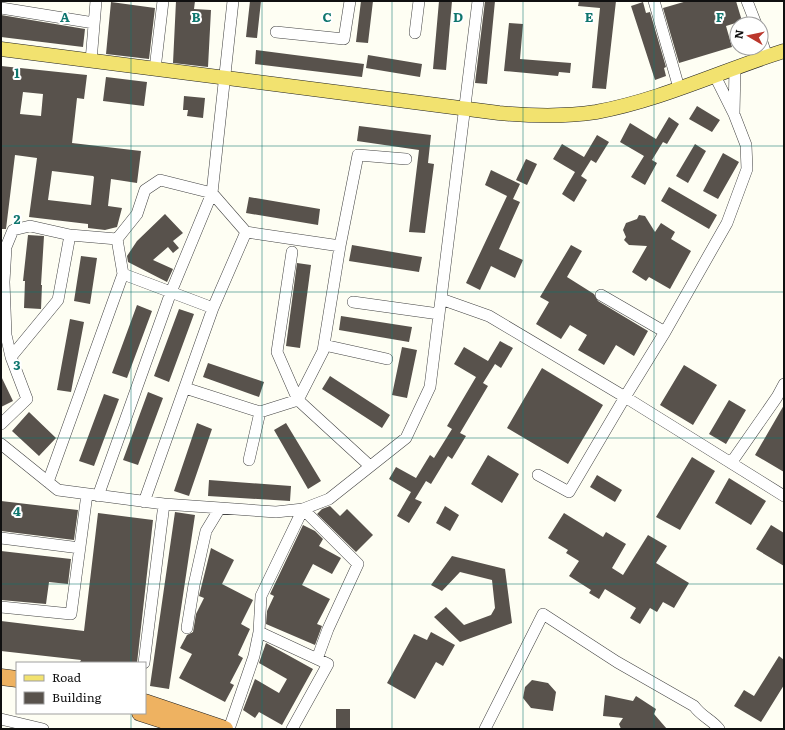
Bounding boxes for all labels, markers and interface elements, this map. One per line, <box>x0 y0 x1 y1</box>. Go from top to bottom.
text: A <box>60 7 70 26</box>
text: B <box>192 7 201 26</box>
text: C <box>322 7 332 26</box>
text: D <box>453 7 463 26</box>
text: E <box>585 7 594 26</box>
text: F <box>716 7 724 26</box>
north arrow <box>729 16 769 56</box>
text: N <box>730 28 747 40</box>
text: 1 <box>14 63 20 82</box>
text: 2 <box>14 209 21 228</box>
text: 3 <box>13 355 21 374</box>
text: 4 <box>13 501 21 520</box>
legend <box>16 662 146 714</box>
text: Road <box>52 668 82 686</box>
text: Building <box>52 688 102 706</box>

